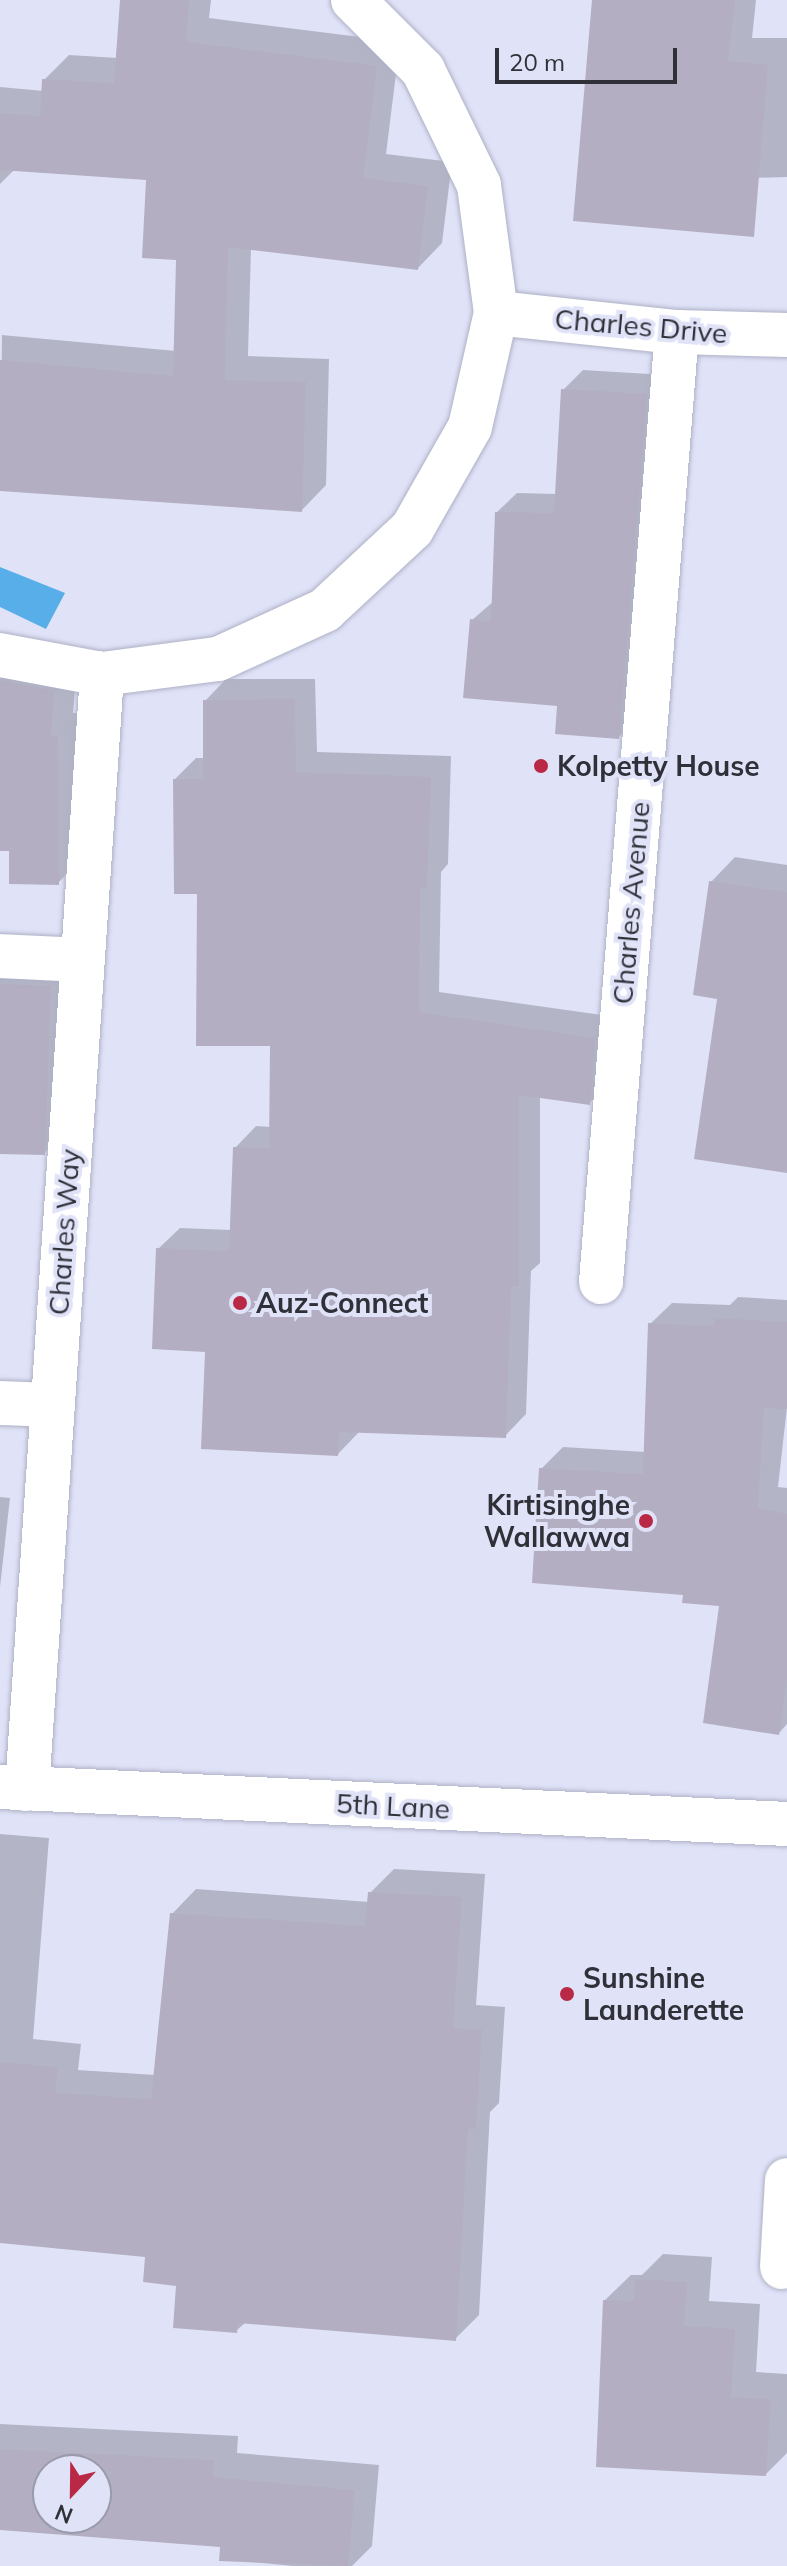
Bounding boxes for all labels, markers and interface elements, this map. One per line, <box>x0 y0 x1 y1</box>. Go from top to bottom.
scale bar <box>499 32 681 82</box>
text: 20 m <box>509 47 565 77</box>
street label: Charles Drive <box>553 302 729 350</box>
place label: Kolpetty House <box>557 749 760 783</box>
marker: Kolpetty House <box>532 757 550 775</box>
street label: Charles Avenue <box>605 800 657 1006</box>
street label: Charles Way <box>41 1148 87 1316</box>
place label: Auz-Connect <box>256 1286 428 1320</box>
marker: Auz-Connect <box>231 1294 249 1312</box>
place label: Kirtisinghe Wallawwa <box>484 1488 630 1554</box>
marker: Kirtisinghe Wallawwa <box>637 1512 655 1530</box>
street label: 5th Lane <box>335 1786 451 1826</box>
place label: Sunshine Launderette <box>583 1961 744 2027</box>
marker: Sunshine Launderette <box>558 1985 576 2003</box>
north arrow <box>32 2454 112 2534</box>
text: N <box>51 2498 77 2530</box>

